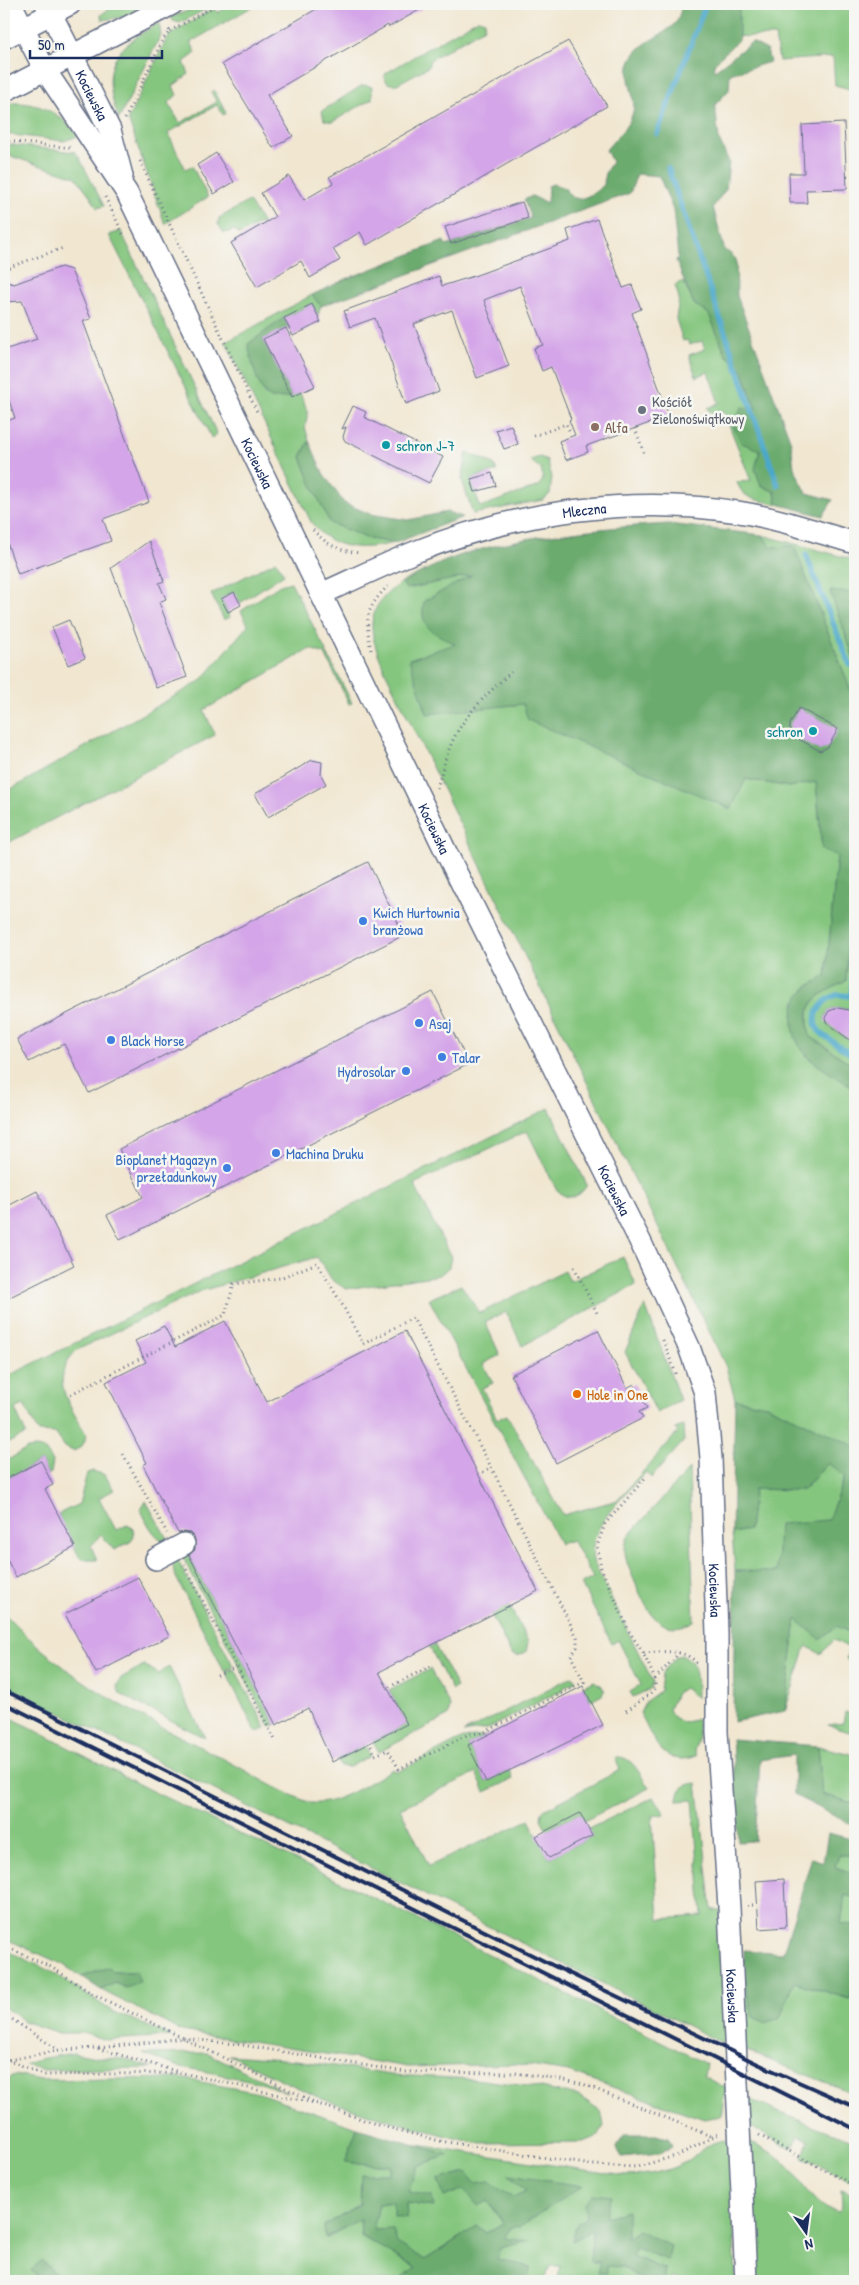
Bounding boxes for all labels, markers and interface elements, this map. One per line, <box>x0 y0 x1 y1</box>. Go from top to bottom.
scale bar <box>30 28 162 60</box>
text: 50 m <box>38 34 65 55</box>
street label: Kociewska <box>71 66 114 124</box>
place label: Kościół Zielonoświątkowy <box>652 391 744 429</box>
marker: Kościół Zielonoświątkowy <box>636 404 648 416</box>
place label: Alfa <box>605 417 628 438</box>
marker: Alfa <box>589 421 601 433</box>
street label: Kociewska <box>236 434 279 492</box>
place label: schron J-7 <box>396 435 455 456</box>
marker: schron J-7 <box>380 439 392 451</box>
street label: Mleczna <box>561 497 607 523</box>
place label: schron <box>767 721 803 742</box>
marker: schron <box>807 725 819 737</box>
street label: Kociewska <box>413 800 456 857</box>
place label: Kwich Hurtownia branżowa <box>373 902 460 940</box>
marker: Kwich Hurtownia branżowa <box>357 915 369 927</box>
place label: Asaj <box>429 1013 452 1034</box>
marker: Asaj <box>413 1017 425 1029</box>
place label: Black Horse <box>121 1030 185 1051</box>
marker: Black Horse <box>105 1034 117 1046</box>
place label: Talar <box>452 1047 481 1068</box>
marker: Talar <box>436 1051 448 1063</box>
place label: Hydrosolar <box>337 1061 396 1082</box>
marker: Hydrosolar <box>400 1065 412 1077</box>
place label: Machina Druku <box>286 1143 364 1164</box>
marker: Machina Druku <box>270 1147 282 1159</box>
place label: Bioplanet Magazyn przeładunkowy <box>115 1149 217 1187</box>
street label: Kociewska <box>593 1161 636 1219</box>
marker: Bioplanet Magazyn przeładunkowy <box>221 1162 233 1174</box>
place label: Hole in One <box>587 1384 648 1405</box>
marker: Hole in One <box>571 1388 583 1400</box>
street label: Kociewska <box>704 1563 727 1618</box>
street label: Kociewska <box>721 1968 745 2023</box>
north arrow <box>782 2208 832 2258</box>
text: N <box>803 2235 815 2255</box>

